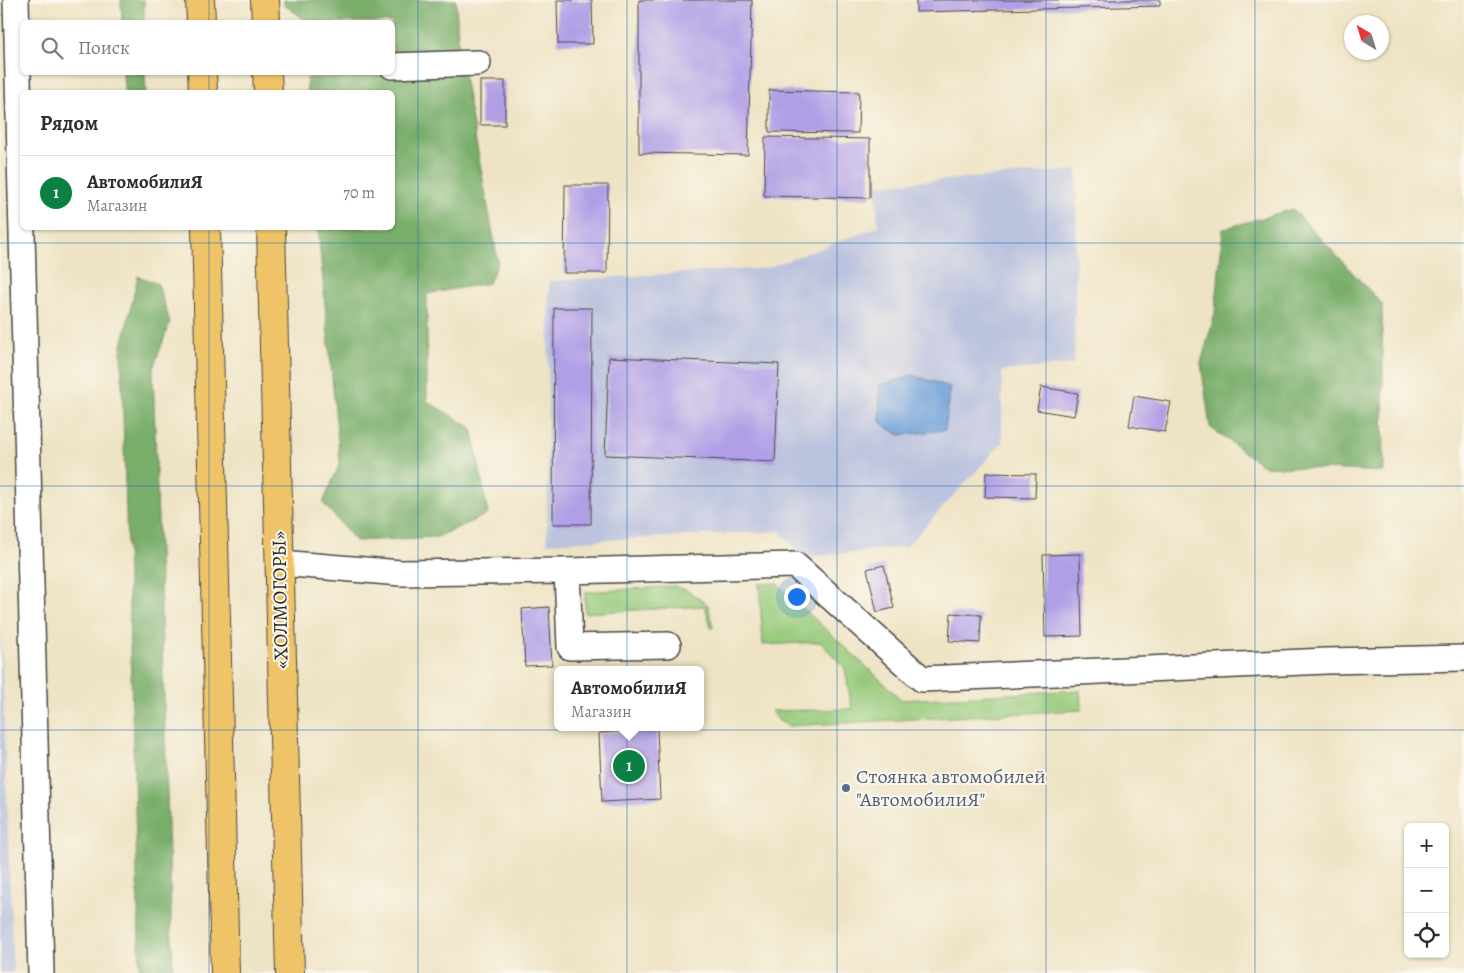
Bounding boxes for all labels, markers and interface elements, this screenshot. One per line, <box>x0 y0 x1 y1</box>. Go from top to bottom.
north arrow <box>1344 15 1389 60</box>
search box <box>20 20 395 75</box>
icon: search <box>38 34 66 62</box>
text: Поиск <box>78 35 130 61</box>
text: Рядом <box>40 109 98 137</box>
text: АвтомобилиЯ <box>87 169 203 195</box>
text: 1 <box>53 182 59 204</box>
text: 70 m <box>343 182 375 204</box>
text: Магазин <box>87 195 147 217</box>
street label: «ХОЛМОГОРЫ» <box>265 530 295 669</box>
your location <box>784 584 810 610</box>
popup <box>554 666 704 731</box>
text: АвтомобилиЯ <box>571 675 687 701</box>
text: Магазин <box>571 701 631 723</box>
pin: 1 <box>613 747 645 785</box>
place label: Стоянка автомобилей "АвтомобилиЯ" <box>856 763 1046 813</box>
marker: Стоянка автомобилей "АвтомобилиЯ" <box>840 782 852 794</box>
map controls <box>1404 823 1449 958</box>
button: + <box>1404 823 1449 868</box>
button: − <box>1404 868 1449 913</box>
button: locate <box>1404 913 1449 958</box>

